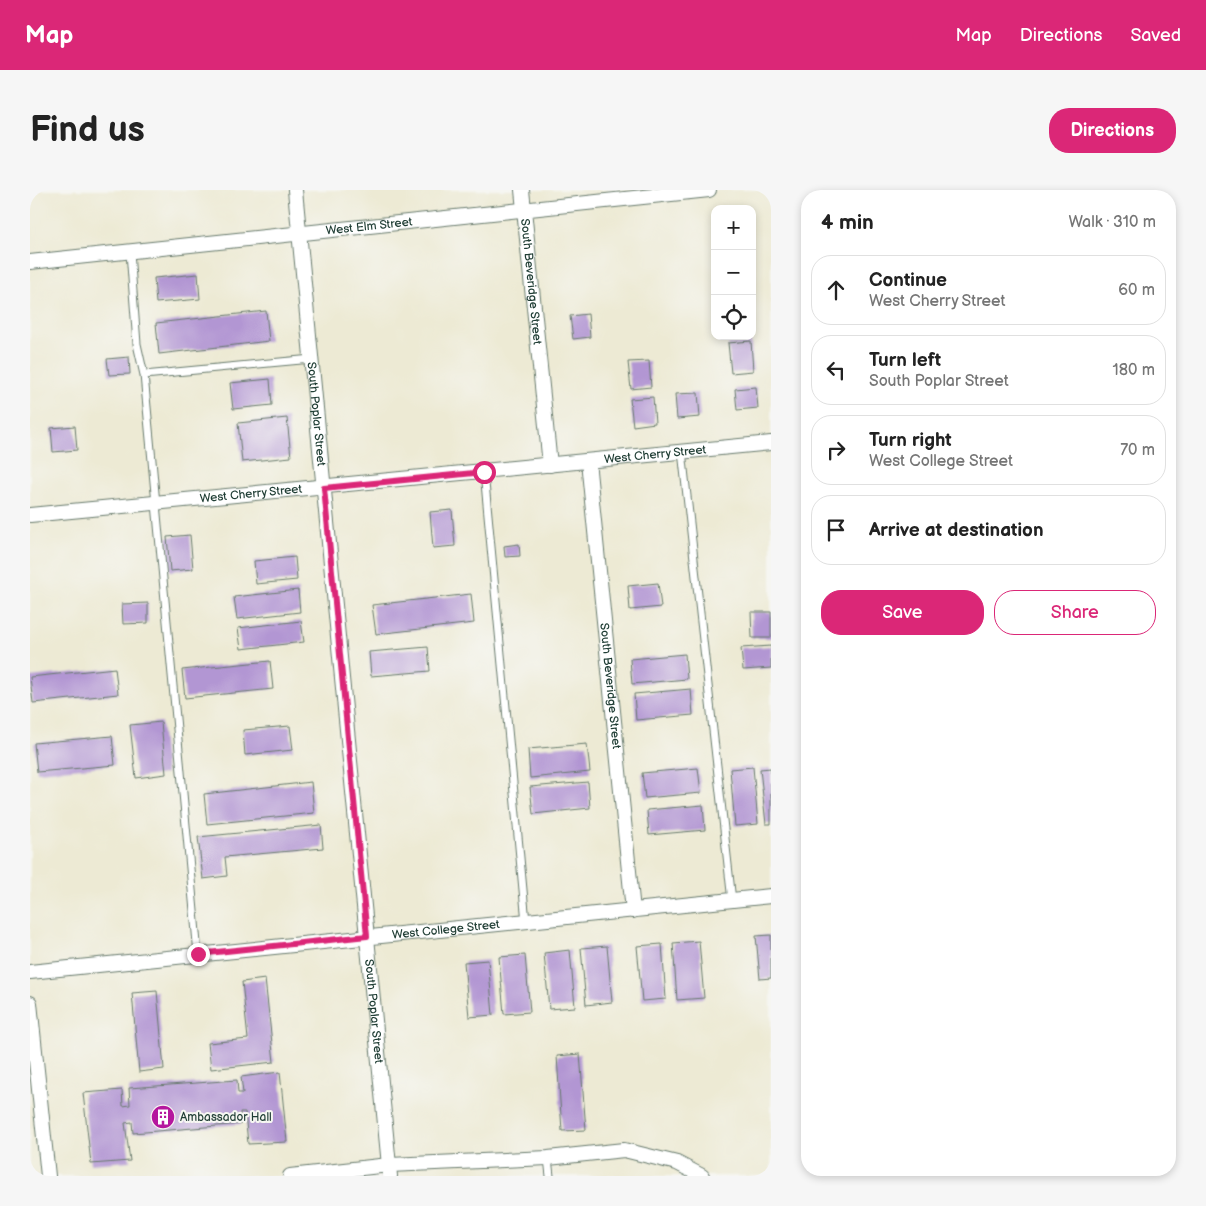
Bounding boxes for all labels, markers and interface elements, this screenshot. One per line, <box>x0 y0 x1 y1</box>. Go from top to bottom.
text: Map <box>25 21 73 50</box>
text: Map <box>956 25 992 46</box>
text: Directions <box>1020 25 1102 46</box>
text: Saved <box>1130 25 1181 46</box>
button: Directions <box>1049 108 1176 153</box>
text: Find us <box>30 109 145 152</box>
map controls <box>711 205 756 340</box>
button: + <box>711 205 756 250</box>
text: 4 min <box>821 210 874 235</box>
text: Walk · 310 m <box>1068 213 1156 232</box>
street label: West Elm Street <box>325 214 413 239</box>
street label: South Beveridge Street <box>517 218 545 346</box>
button: − <box>711 250 756 295</box>
text: Continue <box>869 269 947 292</box>
icon: ahead <box>822 276 850 304</box>
text: 60 m <box>1118 281 1155 300</box>
text: West Cherry Street <box>869 292 1006 311</box>
button: locate <box>711 295 756 340</box>
text: Turn left <box>869 349 941 372</box>
icon: left <box>822 356 850 384</box>
street label: South Poplar Street <box>304 361 329 467</box>
text: 180 m <box>1113 361 1155 380</box>
text: South Poplar Street <box>869 372 1009 391</box>
text: Turn right <box>869 429 952 452</box>
icon: right <box>822 436 850 464</box>
text: 70 m <box>1120 441 1155 460</box>
street label: West Cherry Street <box>603 442 707 467</box>
text: West College Street <box>869 452 1013 471</box>
route start <box>473 461 496 484</box>
street label: West Cherry Street <box>199 482 303 506</box>
icon: arrive <box>822 516 850 544</box>
text: Arrive at destination <box>869 519 1044 542</box>
button: Save <box>821 590 984 635</box>
button: Share <box>994 590 1156 635</box>
street label: South Beveridge Street <box>596 622 624 750</box>
street label: West College Street <box>391 917 501 943</box>
route end <box>187 943 210 966</box>
street label: South Poplar Street <box>361 958 386 1064</box>
building icon: Ambassador Hall <box>150 1104 176 1130</box>
place label: Ambassador Hall <box>180 1110 272 1125</box>

